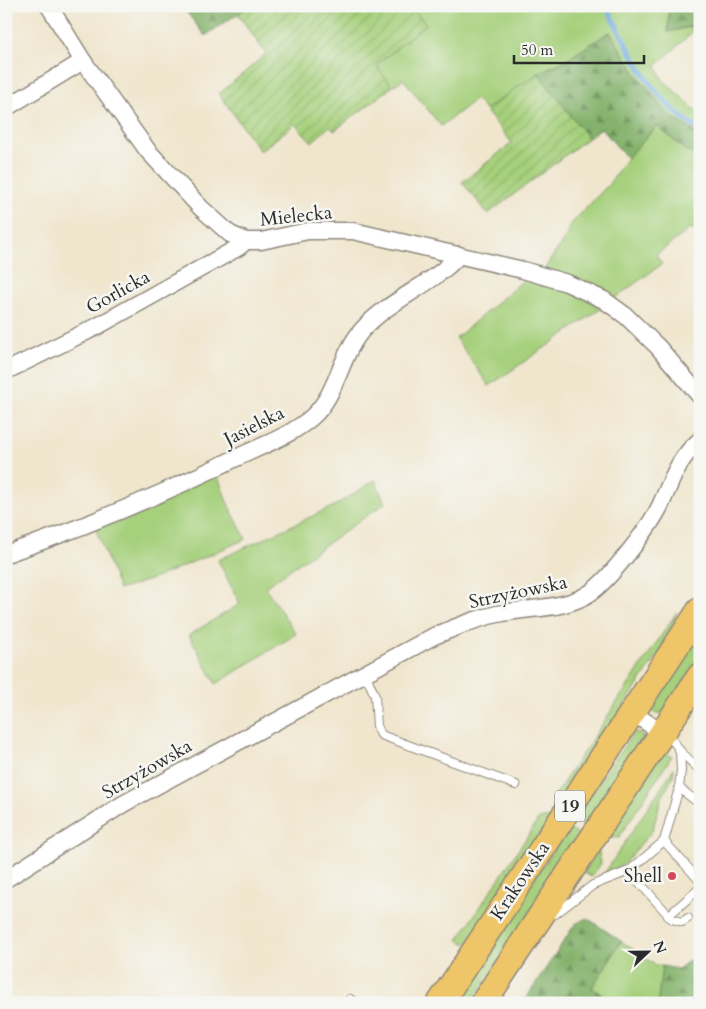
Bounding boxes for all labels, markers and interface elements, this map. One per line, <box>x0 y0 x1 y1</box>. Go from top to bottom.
scale bar <box>514 32 644 64</box>
text: 50 m <box>521 40 553 60</box>
street label: Mielecka <box>259 199 333 233</box>
street label: Gorlicka <box>81 264 155 320</box>
street label: Jasielska <box>217 400 289 454</box>
street label: Strzyżowska <box>467 569 569 615</box>
street label: Strzyżowska <box>97 733 197 805</box>
road number: 19 <box>555 790 585 821</box>
street label: Krakowska <box>484 837 556 925</box>
place label: Shell <box>624 863 662 889</box>
marker: Shell <box>666 870 678 882</box>
north arrow <box>624 926 674 976</box>
text: N <box>649 938 671 957</box>

